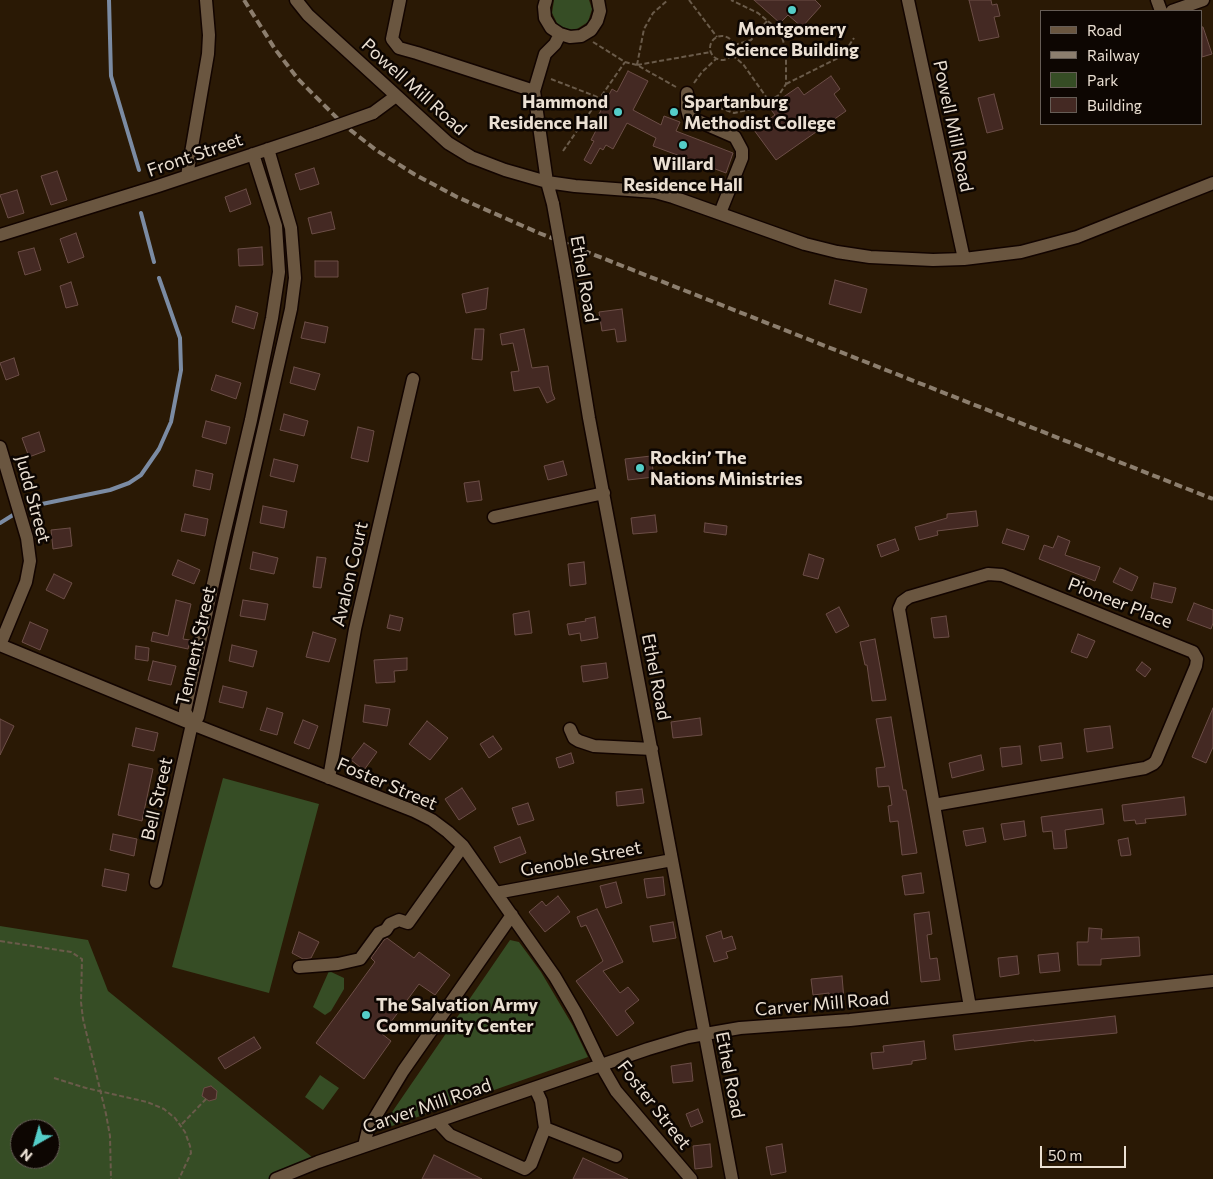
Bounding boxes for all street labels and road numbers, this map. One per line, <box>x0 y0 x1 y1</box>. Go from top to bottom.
street label: Powell Mill Road <box>357 34 471 140</box>
street label: Powell Mill Road <box>928 58 978 194</box>
street label: Front Street <box>144 129 246 181</box>
street label: Ethel Road <box>566 234 602 324</box>
street label: Judd Street <box>11 453 55 545</box>
street label: Avalon Court <box>327 519 373 629</box>
street label: Pioneer Place <box>1065 573 1175 633</box>
street label: Tennent Street <box>172 584 220 708</box>
street label: Ethel Road <box>637 632 675 722</box>
street label: Foster Street <box>334 753 440 815</box>
street label: Bell Street <box>137 755 177 843</box>
street label: Genoble Street <box>519 837 643 881</box>
street label: Carver Mill Road <box>754 987 890 1021</box>
street label: Ethel Road <box>711 1030 749 1120</box>
street label: Foster Street <box>613 1056 695 1154</box>
street label: Carver Mill Road <box>360 1074 494 1138</box>

